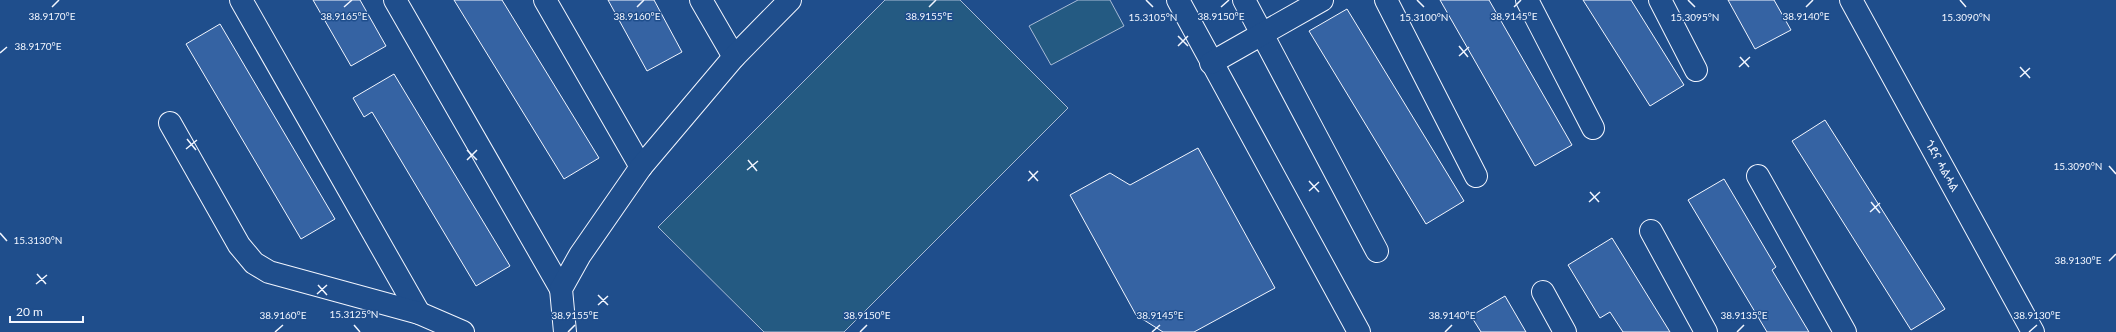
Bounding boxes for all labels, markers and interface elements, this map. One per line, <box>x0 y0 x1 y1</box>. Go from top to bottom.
text: 38.9170°E <box>28 10 76 22</box>
text: 38.9165°E <box>320 10 368 22</box>
text: 38.9160°E <box>613 10 661 22</box>
text: 38.9155°E <box>905 10 953 22</box>
text: 38.9150°E <box>1197 10 1245 22</box>
text: 38.9145°E <box>1490 10 1538 22</box>
text: 38.9140°E <box>1782 10 1830 22</box>
text: 15.3105°N <box>1129 11 1177 23</box>
text: 15.3100°N <box>1400 11 1448 23</box>
text: 15.3095°N <box>1671 11 1719 23</box>
text: 15.3090°N <box>1942 11 1990 23</box>
text: 38.9170°E <box>14 40 62 52</box>
street label: ጎደና ሓልሓል <box>1922 137 1963 194</box>
text: 15.3090°N <box>2054 160 2102 172</box>
text: 15.3130°N <box>14 234 62 246</box>
text: 38.9130°E <box>2054 254 2102 266</box>
scale bar <box>10 298 83 324</box>
text: 20 m <box>16 304 43 319</box>
text: 15.3125°N <box>330 308 378 320</box>
text: 38.9160°E <box>259 309 307 321</box>
text: 38.9155°E <box>551 309 599 321</box>
text: 38.9150°E <box>843 309 891 321</box>
text: 38.9145°E <box>1136 309 1184 321</box>
text: 38.9140°E <box>1428 309 1476 321</box>
text: 38.9135°E <box>1720 309 1768 321</box>
text: 38.9130°E <box>2013 309 2061 321</box>

